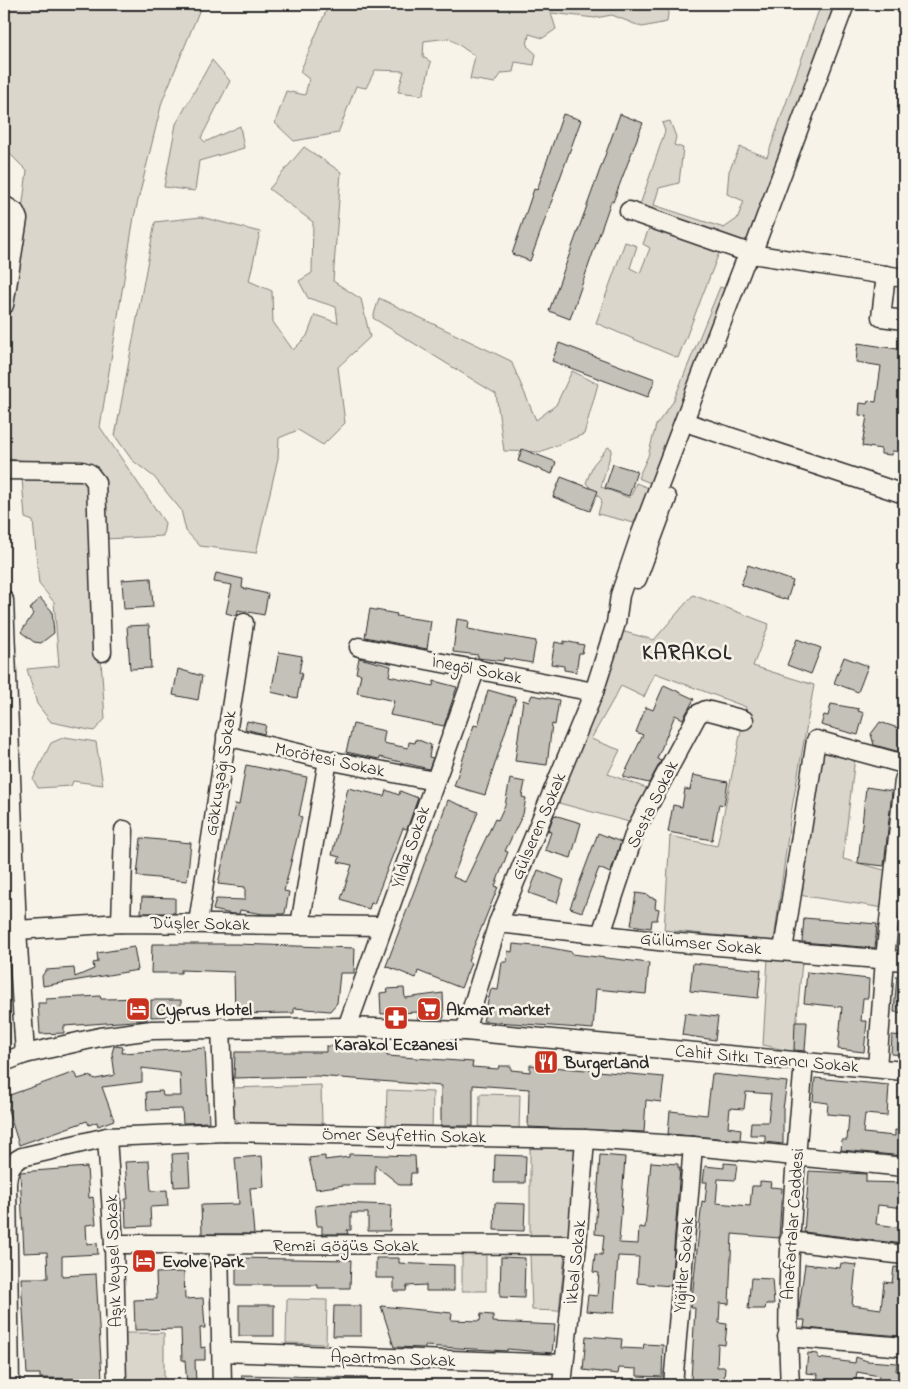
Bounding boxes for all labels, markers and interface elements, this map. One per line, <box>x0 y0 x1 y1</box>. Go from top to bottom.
district label: KARAKOL <box>642 638 732 670</box>
street label: İnegöl Sokak <box>429 649 524 693</box>
street label: Gökkuşağı Sokak <box>199 709 246 838</box>
street label: Morötesi Sokak <box>272 737 387 785</box>
street label: Sesta Sokak <box>621 756 686 853</box>
street label: Gülseren Sokak <box>505 769 574 885</box>
street label: Yıldız Sokak <box>386 803 438 892</box>
street label: Düşler Sokak <box>149 911 250 939</box>
street label: Gülümser Sokak <box>639 927 763 963</box>
hotel icon: Cyprus Hotel <box>125 996 151 1022</box>
supermarket icon: Akmar market <box>416 996 442 1022</box>
place label: Cyprus Hotel <box>156 998 252 1025</box>
place label: Akmar market <box>446 998 551 1024</box>
pharmacy icon: Karakol Eczanesi <box>383 1005 409 1031</box>
place label: Karakol Eczanesi <box>334 1033 458 1059</box>
street label: Cahit Sıtkı Tarancı Sokak <box>674 1039 860 1081</box>
restaurant icon: BurgerLand <box>533 1049 559 1075</box>
place label: BurgerLand <box>563 1051 650 1078</box>
street label: Ömer Seyfettin Sokak <box>321 1123 487 1151</box>
street label: Anafartalar Caddesi <box>776 1147 812 1301</box>
street label: Aşık Veysel Sokak <box>100 1194 130 1328</box>
street label: Yiğitler Sokak <box>668 1216 703 1314</box>
street label: İkbal Sokak <box>560 1219 594 1306</box>
street label: Remzi Göğüs Sokak <box>273 1234 419 1261</box>
hotel icon: Evolve Park <box>131 1248 157 1274</box>
place label: Evolve Park <box>162 1250 245 1276</box>
street label: Apartman Sokak <box>330 1345 456 1375</box>

